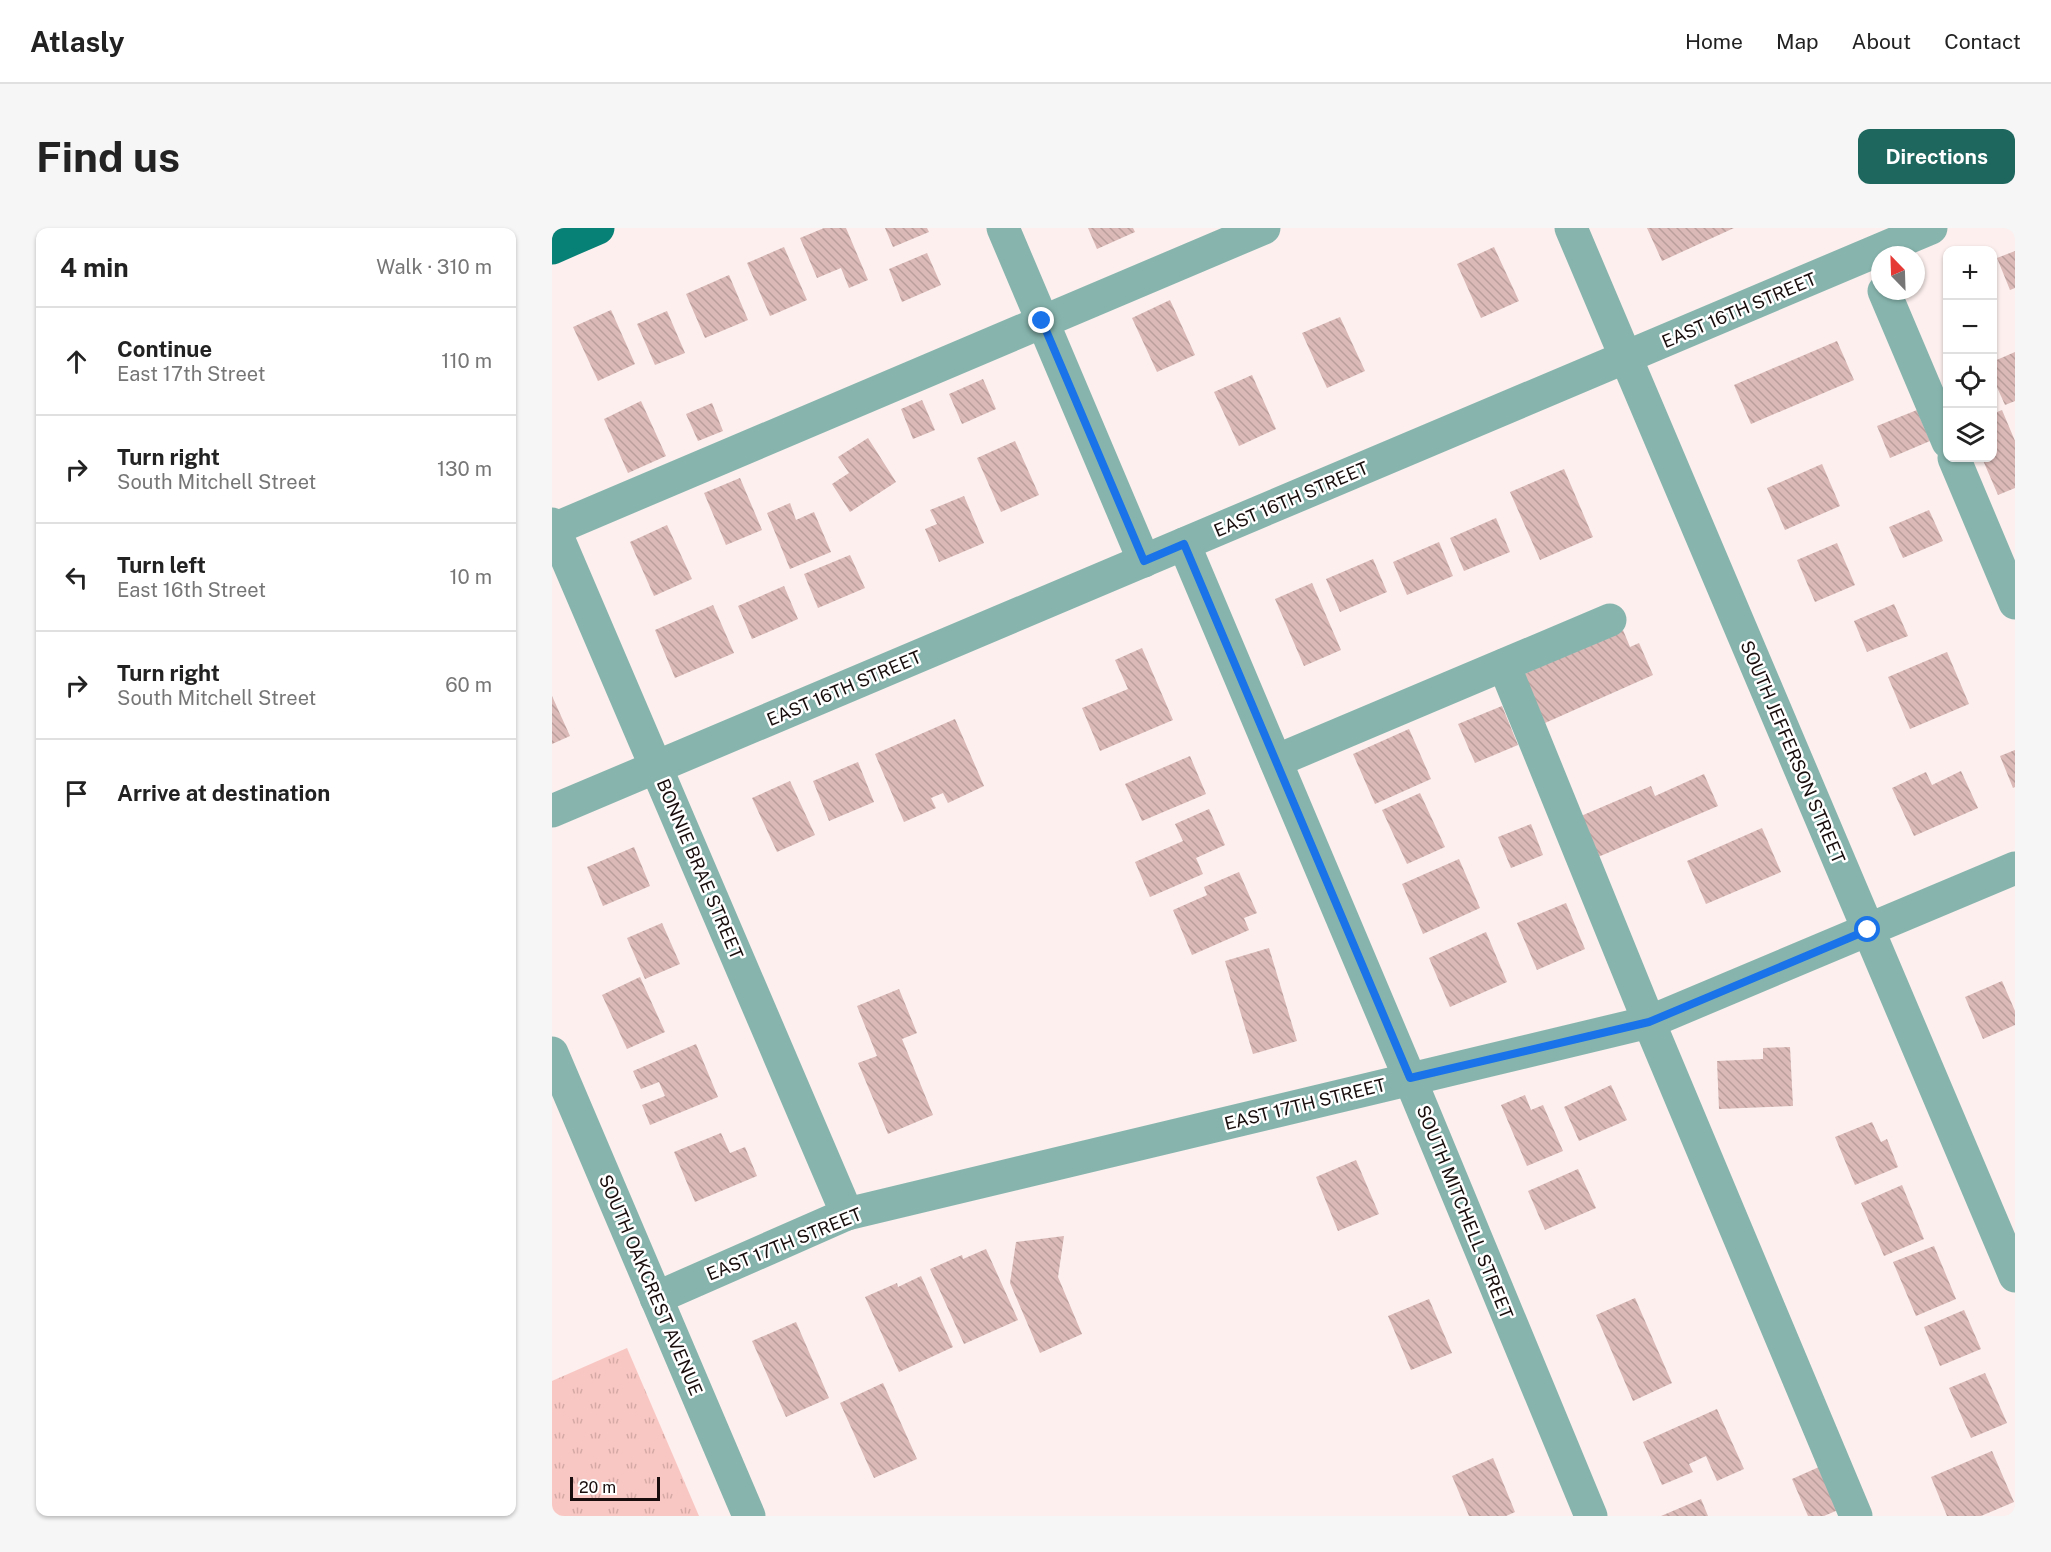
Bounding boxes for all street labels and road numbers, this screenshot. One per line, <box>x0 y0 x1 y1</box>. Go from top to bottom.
street label: EAST 16TH STREET <box>1659 268 1820 352</box>
street label: EAST 16TH STREET <box>1211 457 1372 541</box>
street label: SOUTH JEFFERSON STREET <box>1736 637 1850 867</box>
street label: EAST 16TH STREET <box>764 646 925 730</box>
street label: BONNIE BRAE STREET <box>652 776 748 963</box>
street label: EAST 17TH STREET <box>1222 1074 1388 1134</box>
street label: SOUTH MITCHELL STREET <box>1412 1102 1518 1322</box>
street label: SOUTH OAKCREST AVENUE <box>595 1171 707 1399</box>
street label: EAST 17TH STREET <box>703 1203 865 1285</box>

